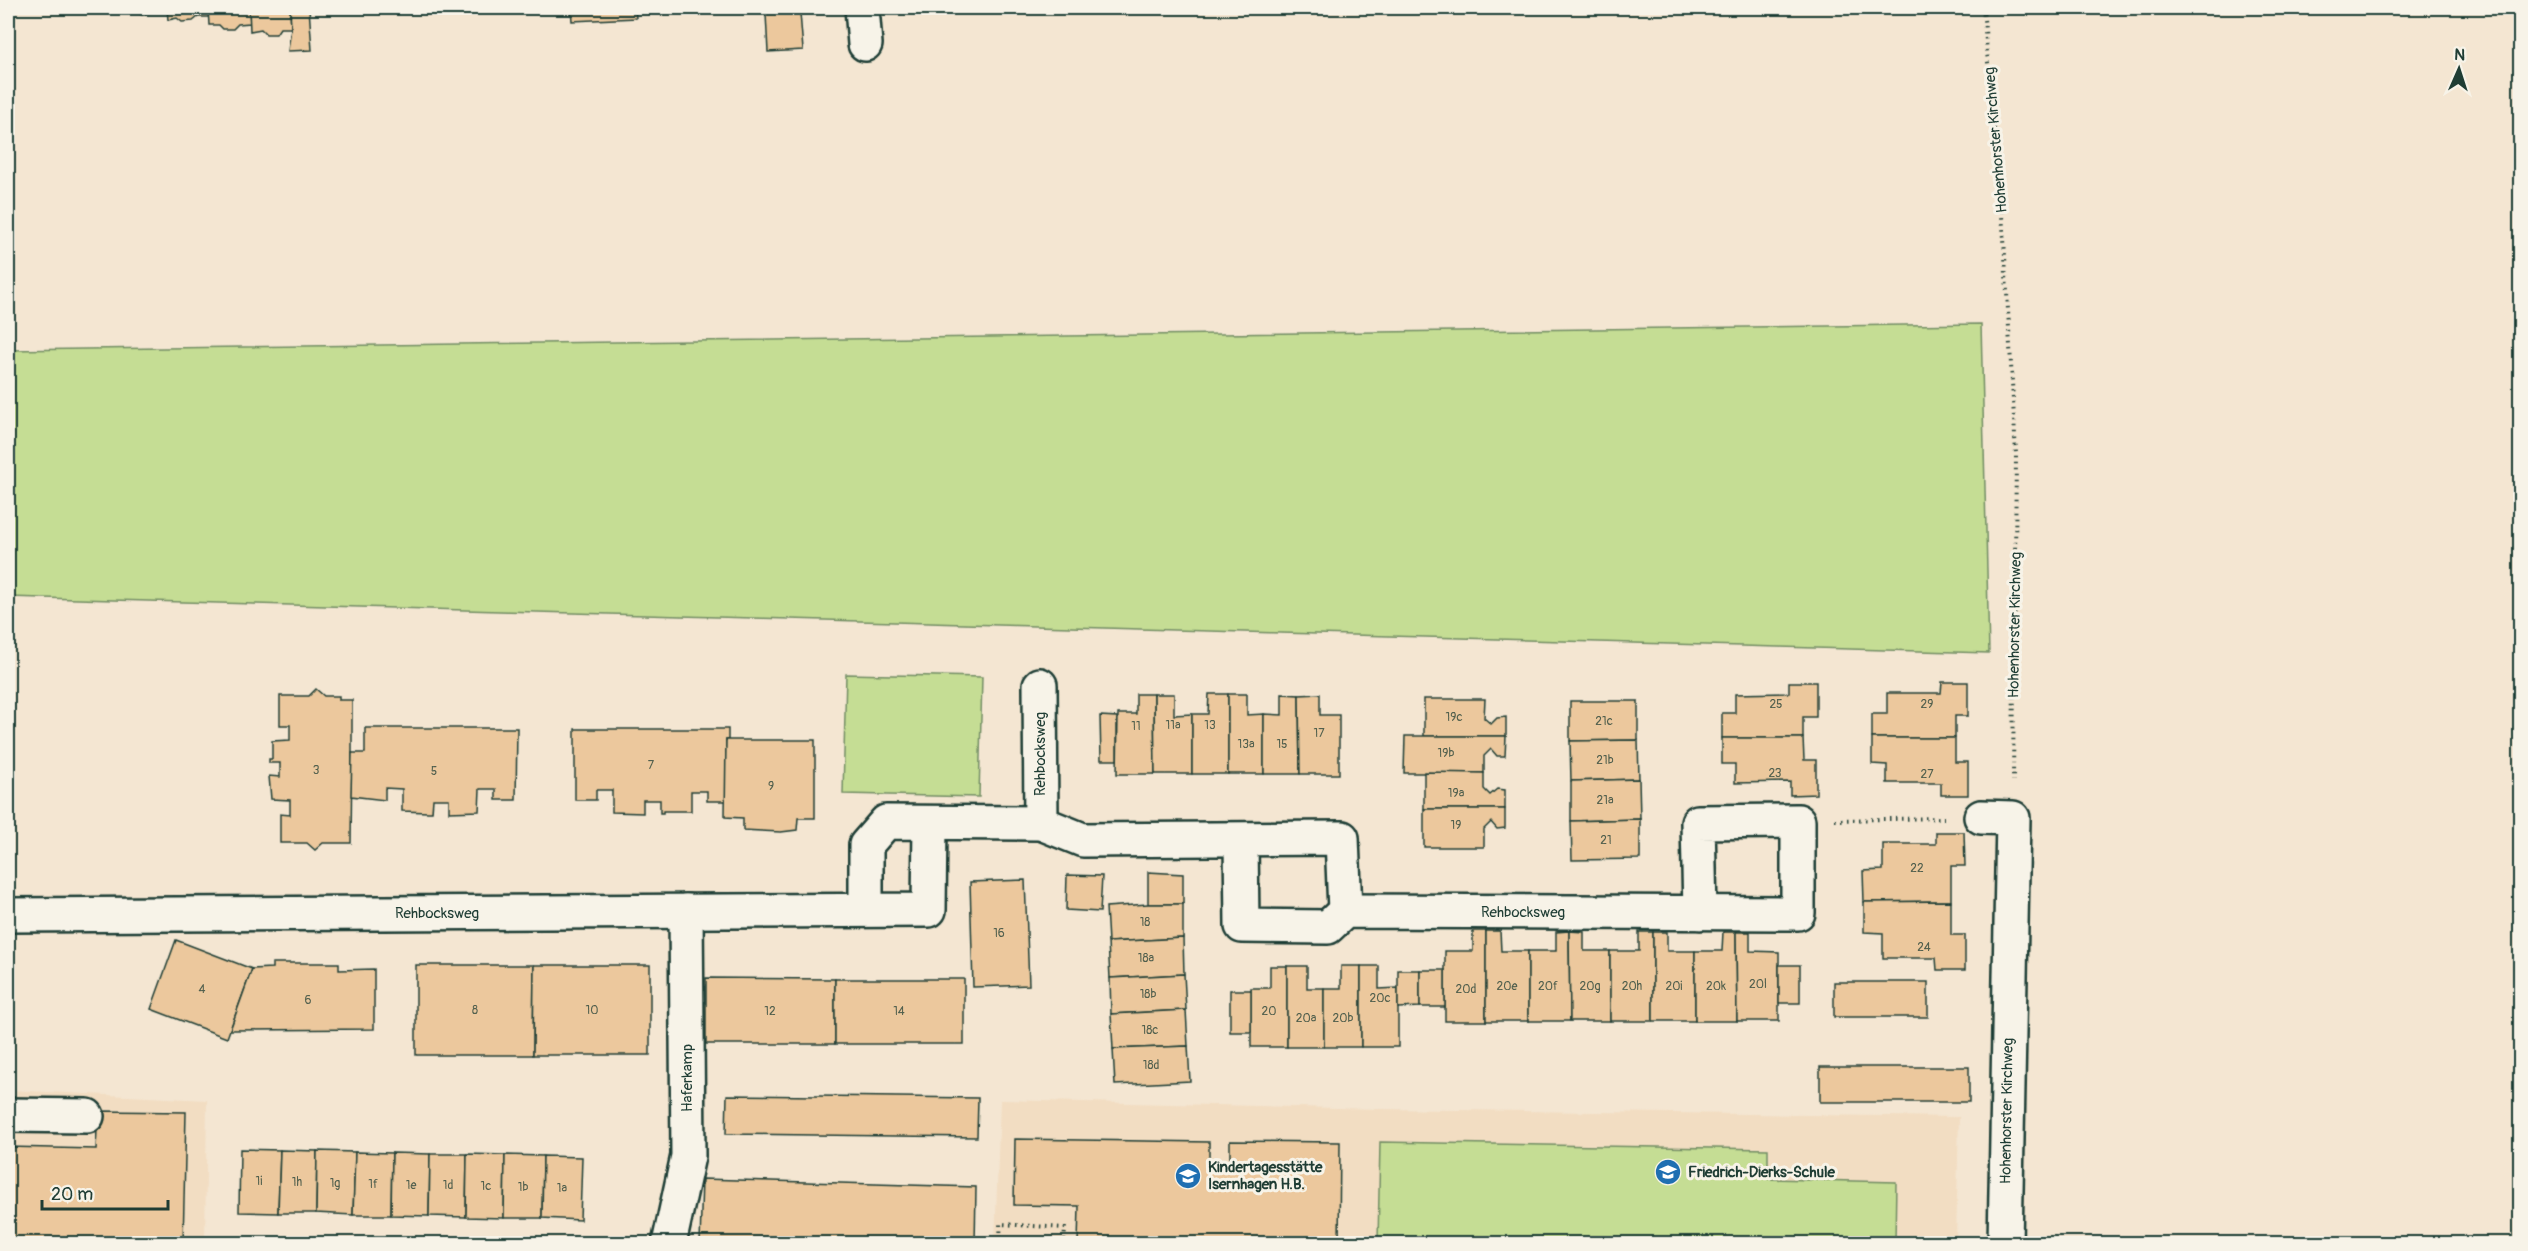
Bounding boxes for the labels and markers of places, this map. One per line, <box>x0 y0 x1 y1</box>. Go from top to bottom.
school or university icon: Friedrich-Dierks-Schule <box>1653 1157 1683 1187</box>
place label: Kindertagesstätte Isernhagen H.B. <box>1208 1158 1323 1194</box>
school or university icon: Kindertagesstätte Isernhagen H.B. <box>1173 1161 1203 1191</box>
place label: Friedrich-Dierks-Schule <box>1688 1163 1836 1182</box>

